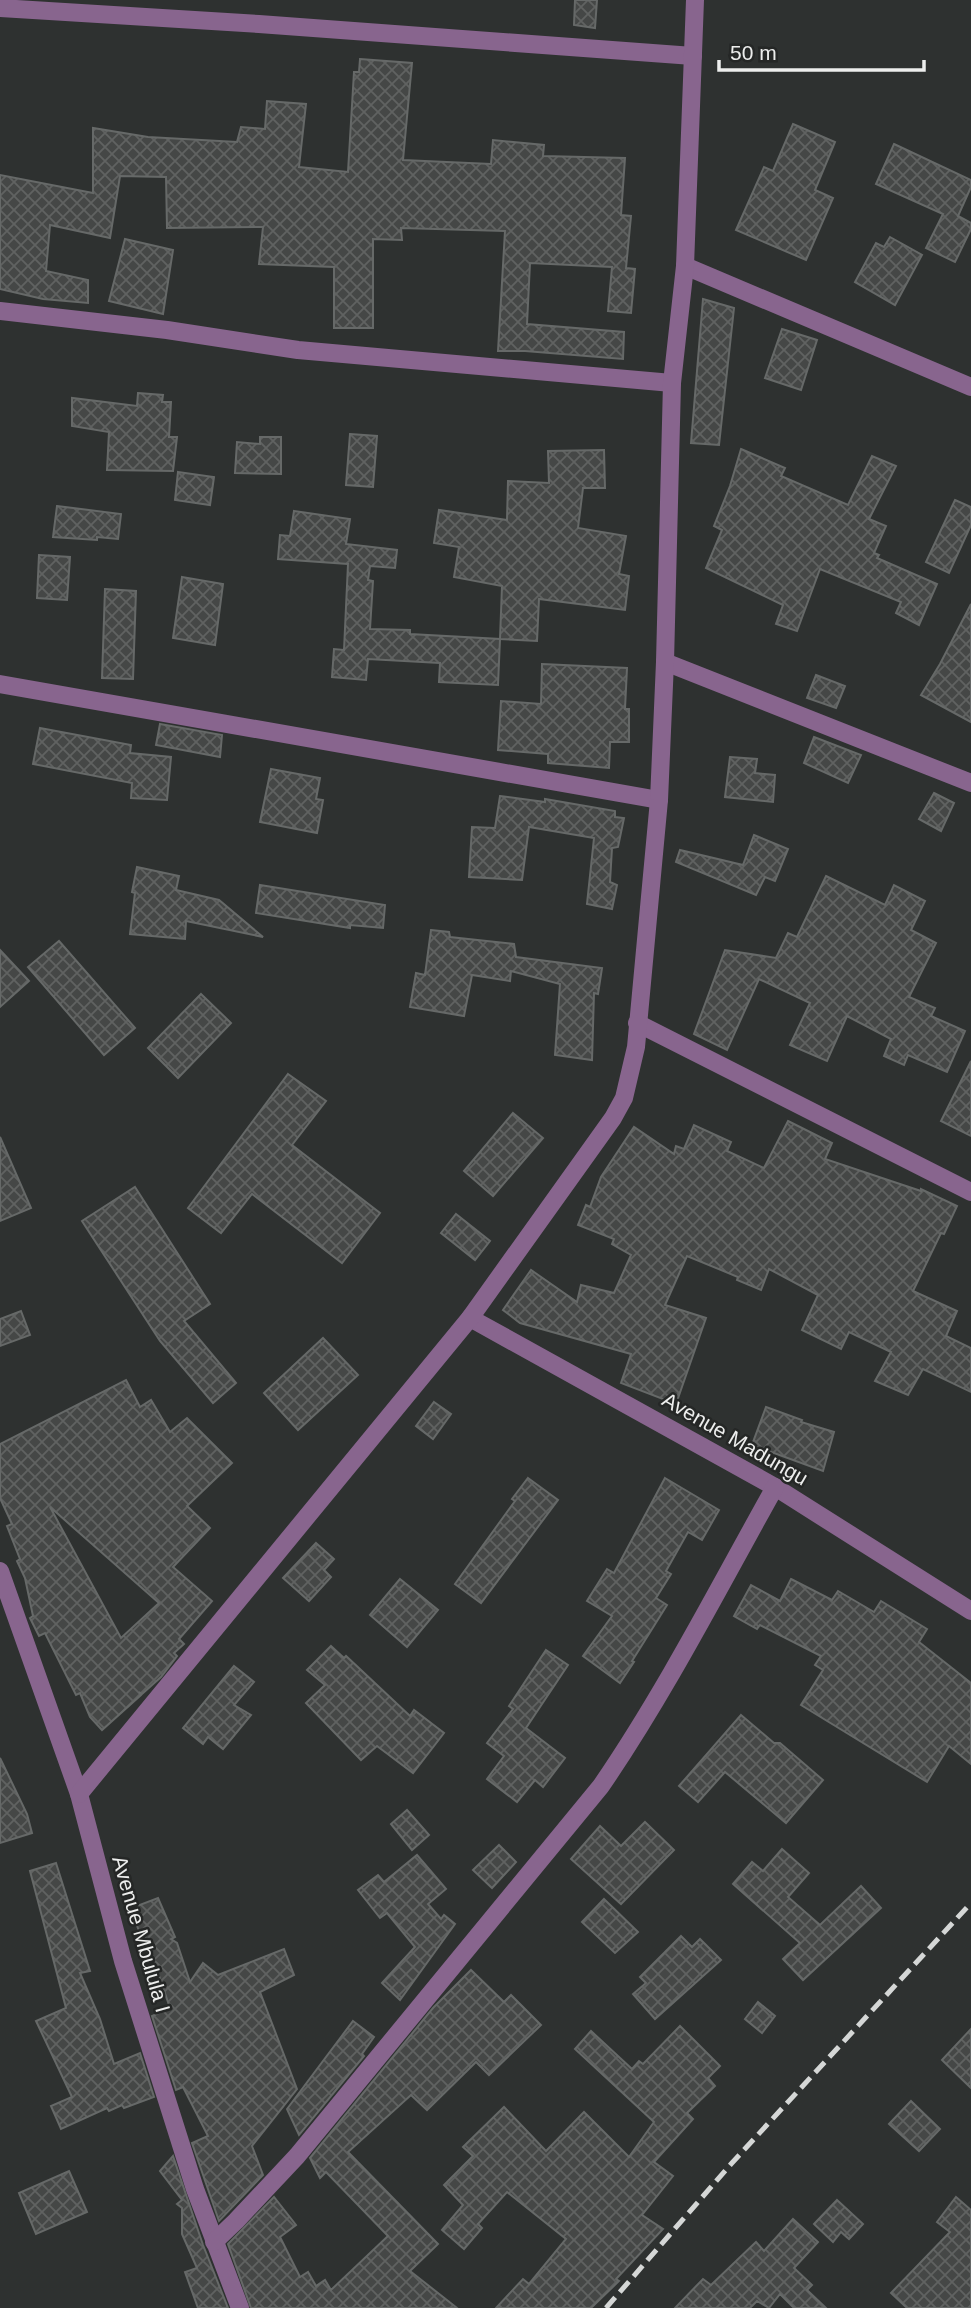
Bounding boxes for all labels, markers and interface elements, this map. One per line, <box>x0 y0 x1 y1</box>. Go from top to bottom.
scale bar <box>719 28 924 72</box>
text: 50 m <box>730 41 777 64</box>
street label: Avenue Madungu <box>658 1388 812 1490</box>
street label: Avenue Mbulula I <box>108 1853 175 2015</box>

